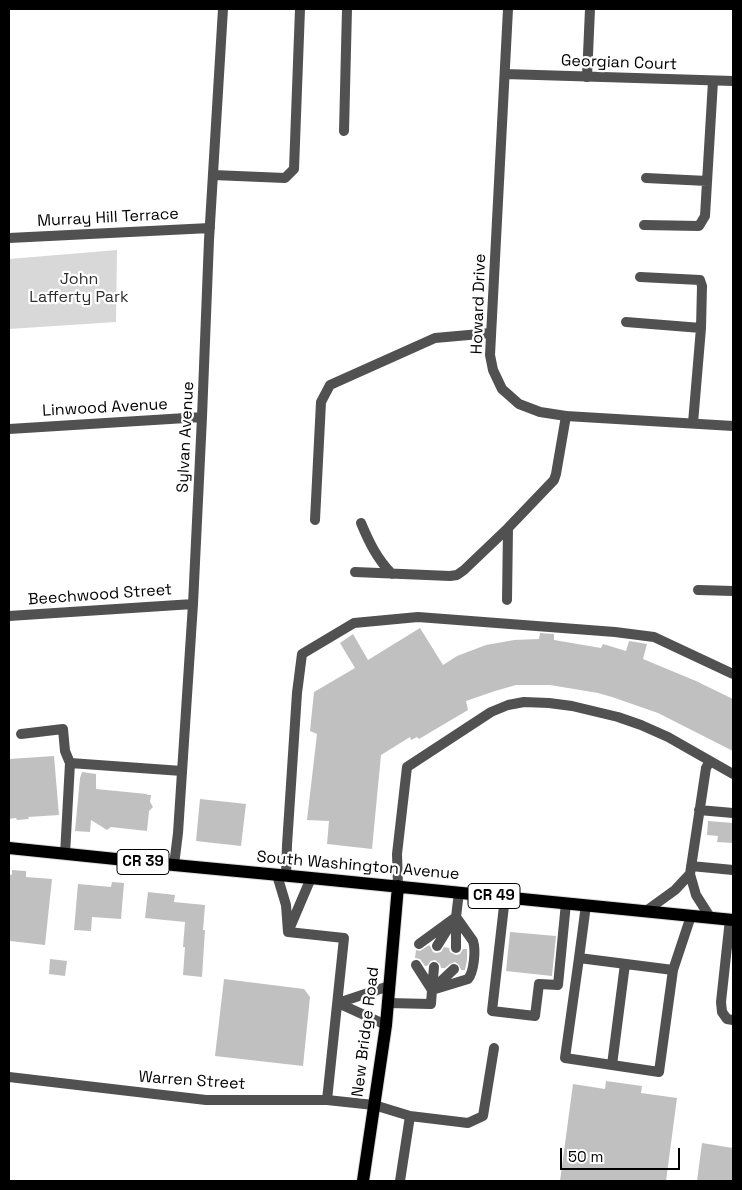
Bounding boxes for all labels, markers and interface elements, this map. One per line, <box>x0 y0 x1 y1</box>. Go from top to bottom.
street label: Georgian Court <box>561 51 677 75</box>
street label: Murray Hill Terrace <box>37 205 179 231</box>
street label: Howard Drive <box>468 253 490 355</box>
park label: John Lafferty Park <box>29 270 129 308</box>
street label: Sylvan Avenue <box>173 381 199 493</box>
street label: Linwood Avenue <box>42 395 168 421</box>
street label: Beechwood Street <box>27 580 173 610</box>
street label: South Washington Avenue <box>256 848 460 884</box>
road number: CR 39 <box>117 850 169 874</box>
road number: CR 49 <box>468 884 520 908</box>
street label: New Bridge Road <box>348 966 384 1098</box>
street label: Warren Street <box>138 1068 246 1094</box>
scale bar <box>562 1138 682 1170</box>
text: 50 m <box>568 1147 603 1166</box>

